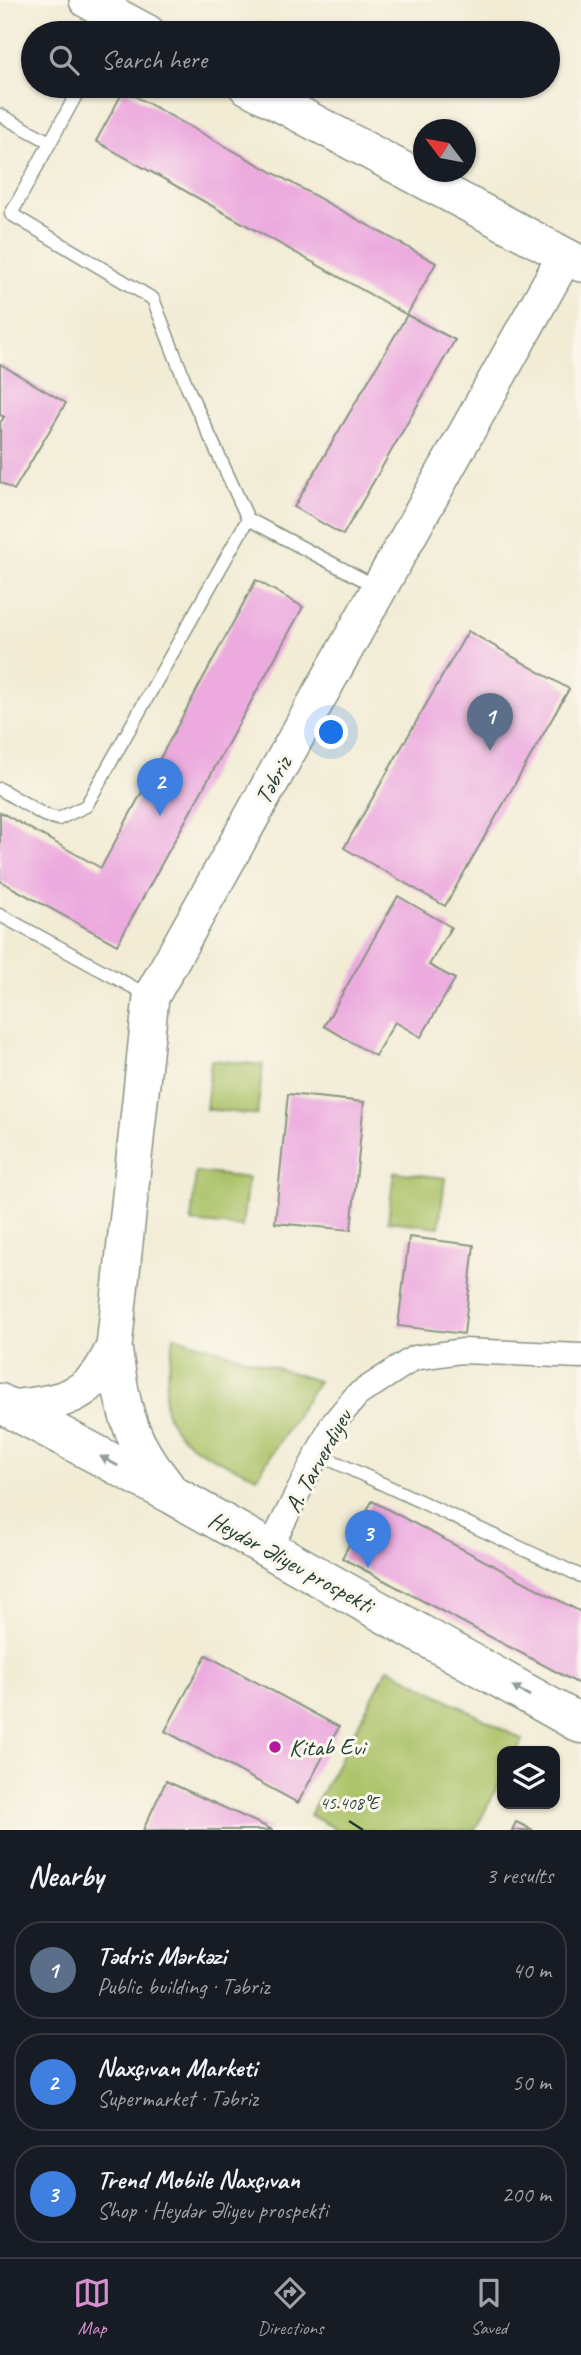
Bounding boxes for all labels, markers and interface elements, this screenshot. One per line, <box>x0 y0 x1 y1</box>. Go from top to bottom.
search box <box>21 21 560 98</box>
icon: search <box>45 41 83 79</box>
text: Search here <box>101 43 207 76</box>
north arrow <box>413 119 476 182</box>
pin: 1 <box>467 693 513 751</box>
your location <box>314 715 348 749</box>
street label: Təbriz <box>248 750 299 809</box>
pin: 2 <box>137 758 183 816</box>
street label: A. Tarverdiyev <box>278 1403 359 1518</box>
one-way arrow <box>99 1455 119 1466</box>
street label: Heydər Əliyev prospekti <box>203 1504 381 1621</box>
pin: 3 <box>345 1510 391 1568</box>
one-way arrow <box>512 1685 531 1697</box>
place label: Kitab Evi <box>289 1732 368 1762</box>
marker: Kitab Evi <box>267 1739 283 1755</box>
map controls <box>497 1746 560 1809</box>
button: layers <box>497 1746 560 1809</box>
text: 45.408°E <box>320 1792 381 1814</box>
text: Nearby <box>28 1857 104 1895</box>
text: 3 results <box>486 1861 553 1890</box>
text: Tədris Mərkəzi <box>97 1939 226 1972</box>
text: 1 <box>48 1956 58 1985</box>
text: 40 m <box>512 1956 551 1985</box>
text: Public building · Təbriz <box>97 1972 269 2001</box>
text: Naxçıvan Marketi <box>97 2051 257 2084</box>
text: 2 <box>48 2068 58 2097</box>
text: 50 m <box>512 2068 551 2097</box>
text: Supermarket · Təbriz <box>97 2084 258 2113</box>
text: Trend Mobile Naxçıvan <box>97 2163 300 2196</box>
text: 3 <box>48 2180 58 2209</box>
text: 200 m <box>502 2180 551 2209</box>
text: Shop · Heydər Əliyev prospekti <box>97 2196 328 2225</box>
tab: Map <box>73 2274 111 2340</box>
tab: Directions <box>257 2274 324 2340</box>
tab: Saved <box>470 2274 508 2340</box>

